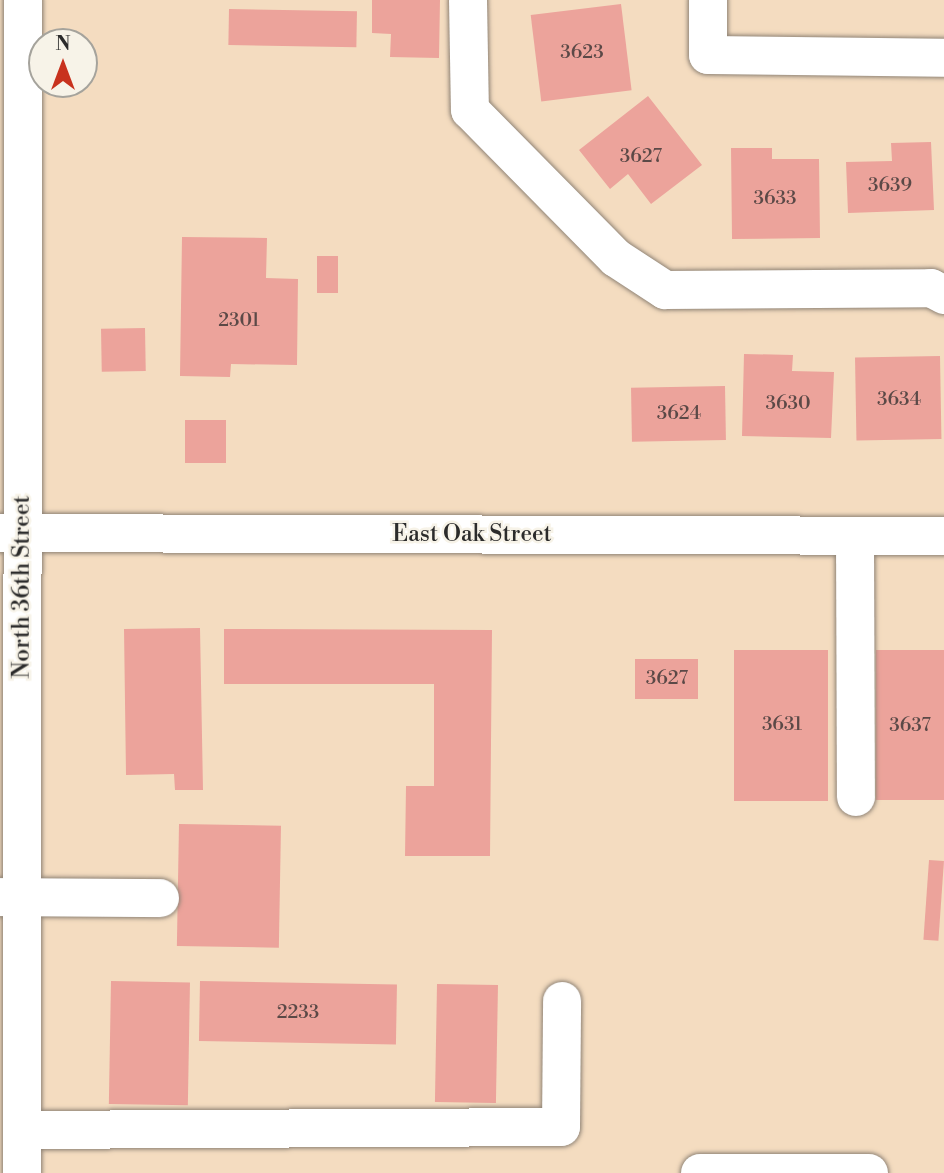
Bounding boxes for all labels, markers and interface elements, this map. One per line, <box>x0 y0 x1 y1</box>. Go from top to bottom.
north arrow <box>28 28 98 98</box>
text: N <box>55 32 71 56</box>
house number: 3623 <box>560 42 604 64</box>
house number: 3627 <box>620 146 662 168</box>
house number: 3639 <box>868 175 912 197</box>
house number: 3633 <box>754 188 796 210</box>
house number: 2301 <box>218 310 260 332</box>
house number: 3634 <box>877 389 921 411</box>
house number: 3630 <box>765 393 811 415</box>
house number: 3624 <box>657 403 701 425</box>
street label: North 36th Street <box>8 495 36 679</box>
street label: East Oak Street <box>392 520 552 548</box>
house number: 3627 <box>646 668 688 690</box>
house number: 3631 <box>762 714 802 736</box>
house number: 3637 <box>889 715 931 737</box>
house number: 2233 <box>277 1002 319 1024</box>

